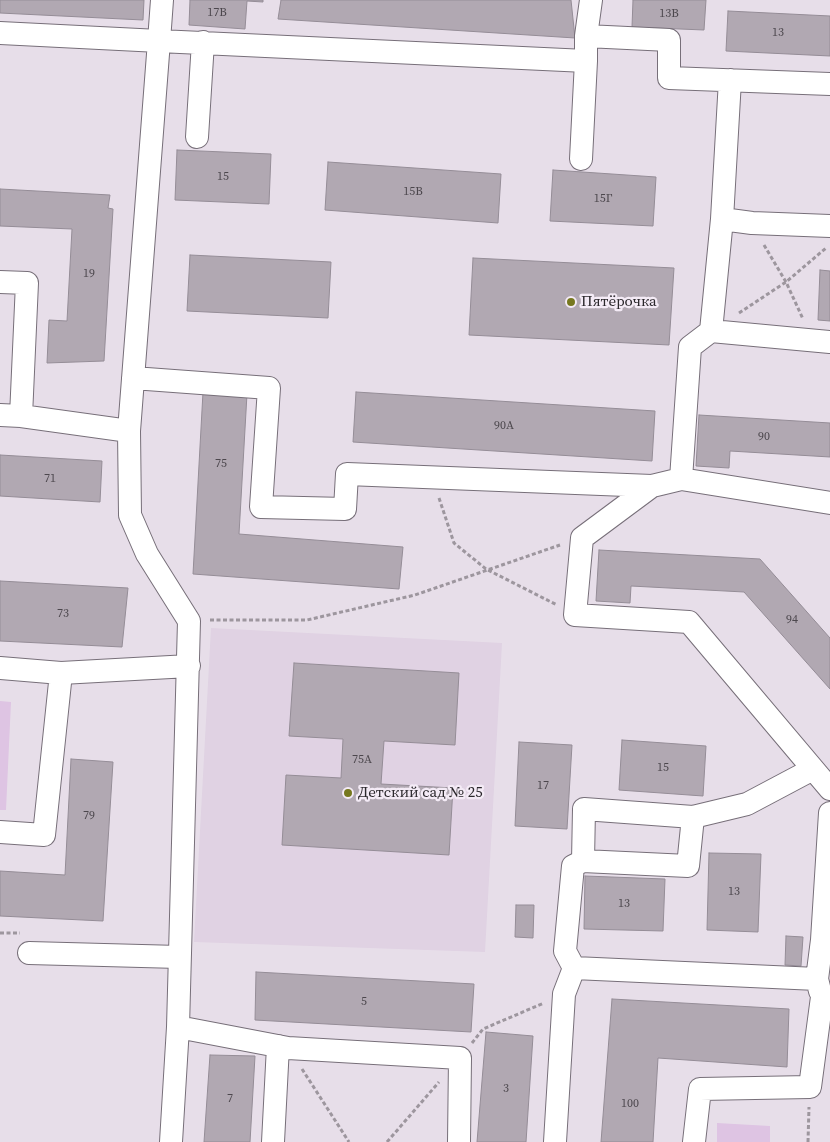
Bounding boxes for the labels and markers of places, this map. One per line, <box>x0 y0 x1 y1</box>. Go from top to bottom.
place label: Пятёрочка <box>581 293 657 311</box>
marker: Пятёрочка <box>565 296 577 308</box>
place label: Детский сад № 25 <box>358 784 483 802</box>
marker: Детский сад № 25 <box>342 787 354 799</box>

